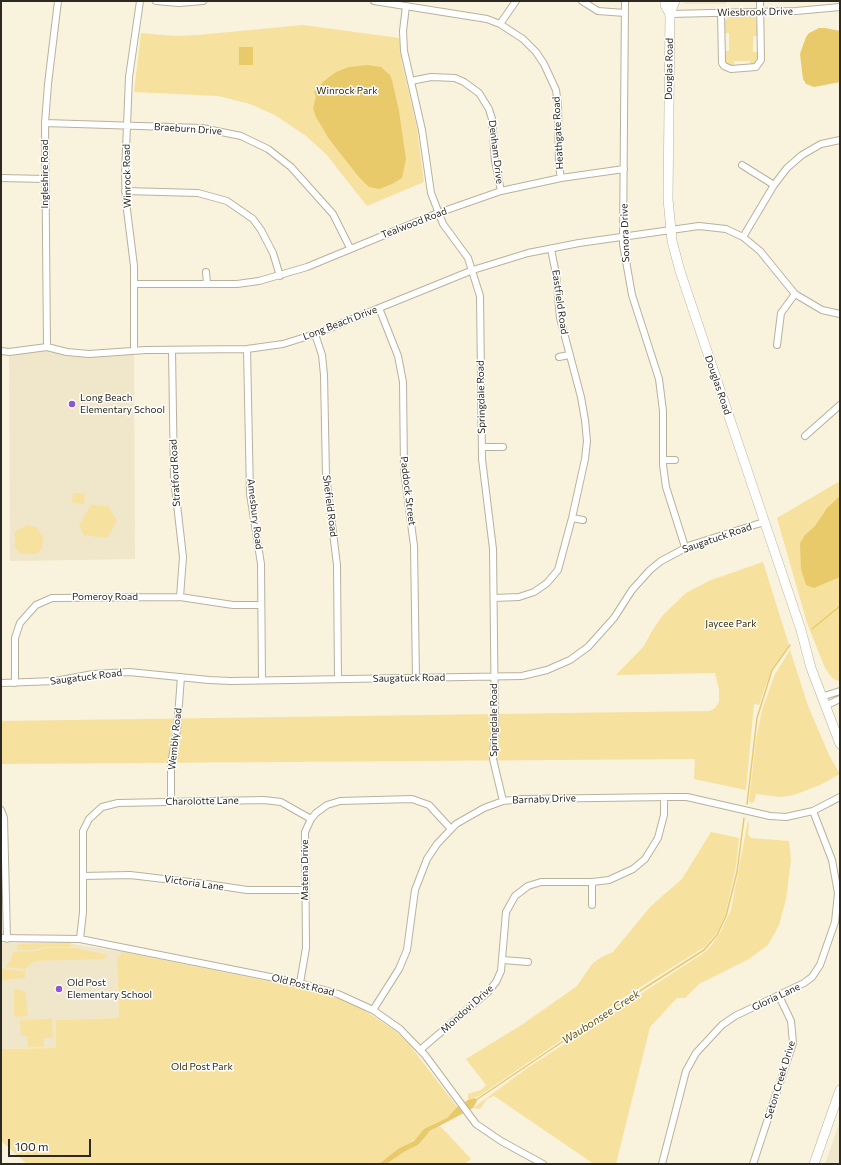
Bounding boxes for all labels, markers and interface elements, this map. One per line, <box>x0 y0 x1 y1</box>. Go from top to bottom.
street label: Wiesbrook Drive <box>717 5 793 19</box>
street label: Douglas Road <box>662 38 676 100</box>
park label: Winrock Park <box>316 85 378 97</box>
street label: Heathgate Road <box>550 96 566 170</box>
street label: Denham Drive <box>486 119 506 185</box>
street label: Braeburn Drive <box>154 121 222 137</box>
street label: Ingleshire Road <box>39 140 51 208</box>
street label: Winrock Road <box>120 144 134 208</box>
street label: Sonora Drive <box>618 203 632 263</box>
street label: Tealwood Road <box>379 205 449 241</box>
street label: Eastfield Road <box>550 269 570 335</box>
street label: Long Beach Drive <box>301 303 379 343</box>
street label: Douglas Road <box>702 354 734 416</box>
street label: Springdale Road <box>474 360 488 434</box>
place label: Long Beach Elementary School <box>80 392 165 416</box>
marker: Long Beach Elementary School <box>67 399 77 409</box>
street label: Stratford Road <box>167 439 183 507</box>
street label: Paddock Street <box>398 456 418 526</box>
street label: Shefield Road <box>320 474 340 538</box>
street label: Amesbury Road <box>245 478 265 550</box>
street label: Saugatuck Road <box>681 521 753 555</box>
street label: Pomeroy Road <box>72 591 138 603</box>
park label: Jaycee Park <box>705 618 757 630</box>
street label: Saugatuck Road <box>49 667 123 687</box>
street label: Saugatuck Road <box>373 671 445 685</box>
street label: Springdale Road <box>488 683 500 757</box>
street label: Wembly Road <box>166 707 184 771</box>
street label: Barnaby Drive <box>512 792 576 806</box>
street label: Charolotte Lane <box>165 794 239 808</box>
street label: Matena Drive <box>299 839 311 901</box>
street label: Victoria Lane <box>163 873 225 893</box>
street label: Old Post Road <box>270 971 336 999</box>
place label: Old Post Elementary School <box>67 977 152 1000</box>
street label: Gloria Lane <box>750 981 802 1013</box>
street label: Mondovi Drive <box>438 982 496 1036</box>
marker: Old Post Elementary School <box>54 984 64 994</box>
water label: Waubonsee Creek <box>560 987 642 1047</box>
street label: Seton Creek Drive <box>762 1039 798 1121</box>
park label: Old Post Park <box>171 1061 233 1073</box>
scale bar <box>10 1131 93 1157</box>
text: 100 m <box>15 1139 49 1153</box>

